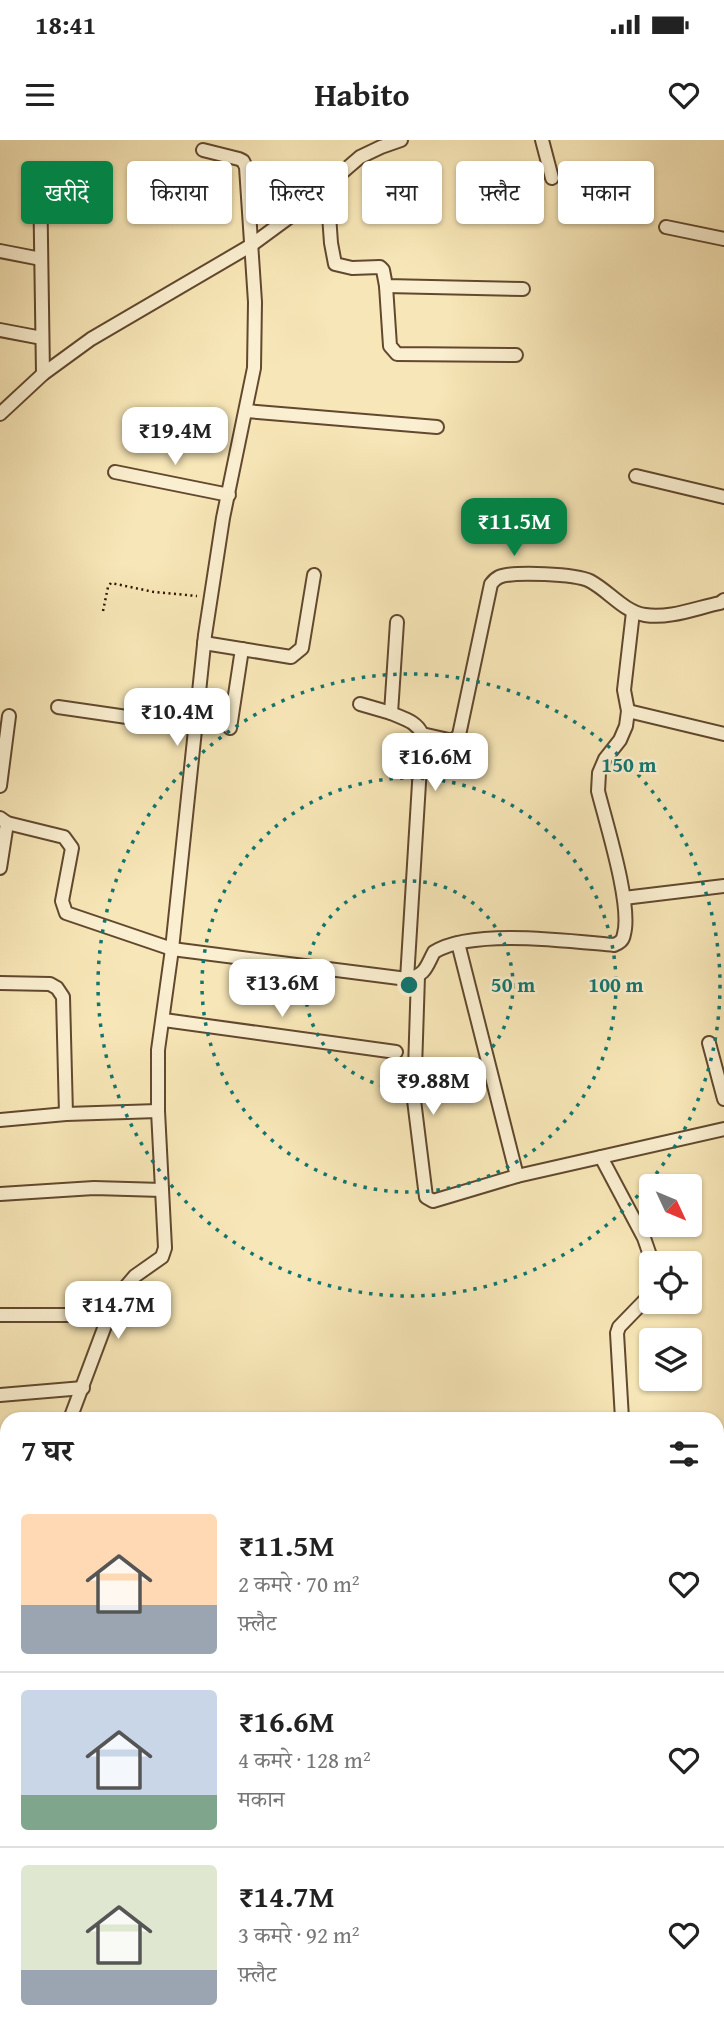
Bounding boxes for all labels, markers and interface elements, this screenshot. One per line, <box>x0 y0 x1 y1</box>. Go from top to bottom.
text: 18:41 <box>35 5 96 44</box>
text: Habito <box>314 71 410 118</box>
icon: menu <box>21 76 59 114</box>
icon: heart <box>665 76 703 114</box>
chip: खरीदें <box>21 161 113 224</box>
chip: किराया <box>127 161 232 224</box>
chip: फ़िल्टर <box>246 161 348 224</box>
chip: नया <box>362 161 442 224</box>
chip: फ़्लैट <box>456 161 544 224</box>
chip: मकान <box>558 161 654 224</box>
pin: ₹19.4M <box>118 408 232 467</box>
text: ₹19.4M <box>138 413 212 446</box>
pin: ₹11.5M <box>457 498 571 558</box>
text: ₹11.5M <box>477 504 551 537</box>
pin: ₹10.4M <box>120 688 234 748</box>
text: ₹10.4M <box>140 694 214 727</box>
pin: ₹16.6M <box>378 734 492 793</box>
text: ₹16.6M <box>398 739 472 772</box>
text: 150 m <box>601 749 657 780</box>
pin: ₹13.6M <box>225 960 339 1019</box>
text: ₹13.6M <box>245 965 319 998</box>
text: 50 m <box>491 969 535 1000</box>
text: 100 m <box>588 969 644 1000</box>
centre of rings <box>397 973 421 997</box>
pin: ₹9.88M <box>376 1058 490 1117</box>
text: ₹9.88M <box>396 1063 470 1096</box>
north arrow <box>639 1174 702 1237</box>
map controls <box>639 1174 702 1391</box>
button: locate <box>639 1251 702 1314</box>
pin: ₹14.7M <box>61 1282 175 1341</box>
text: ₹14.7M <box>81 1287 155 1320</box>
button: layers <box>639 1328 702 1391</box>
text: 7 घर <box>21 1428 73 1472</box>
icon: filters <box>665 1435 703 1473</box>
text: ₹11.5M <box>238 1523 334 1567</box>
icon: home <box>77 1542 161 1626</box>
icon: heart <box>665 1565 703 1603</box>
text: 2 कमरे · 70 m² <box>238 1567 360 1600</box>
text: फ़्लैट <box>238 1606 276 1639</box>
text: ₹16.6M <box>238 1699 334 1743</box>
icon: home <box>77 1718 161 1802</box>
icon: heart <box>665 1741 703 1779</box>
text: 4 कमरे · 128 m² <box>238 1743 371 1776</box>
text: मकान <box>238 1782 285 1815</box>
text: ₹14.7M <box>238 1874 334 1918</box>
icon: home <box>77 1893 161 1977</box>
icon: heart <box>665 1916 703 1954</box>
text: 3 कमरे · 92 m² <box>238 1918 360 1951</box>
text: फ़्लैट <box>238 1957 276 1990</box>

